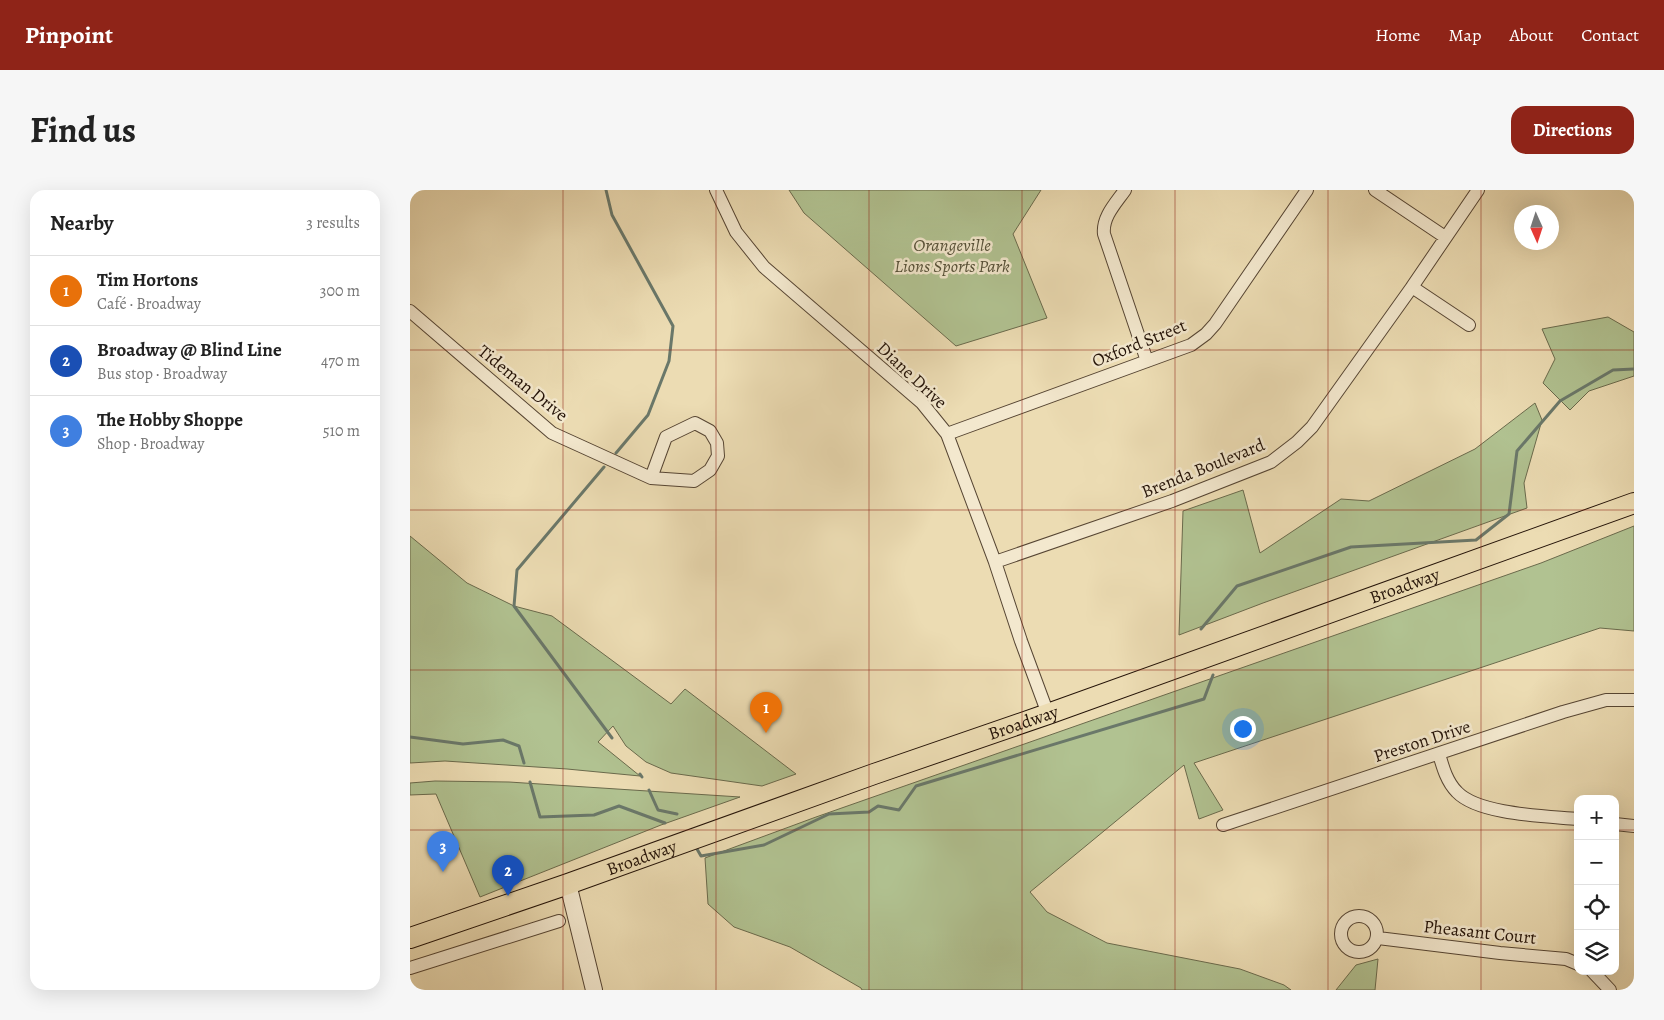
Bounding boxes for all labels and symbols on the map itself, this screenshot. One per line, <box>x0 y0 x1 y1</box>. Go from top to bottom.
north arrow <box>1514 205 1559 250</box>
park label: Orangeville Lions Sports Park <box>894 233 1010 278</box>
street label: Oxford Street <box>1088 313 1190 373</box>
street label: Diane Drive <box>872 336 952 414</box>
street label: Tideman Drive <box>473 339 573 427</box>
street label: Brenda Boulevard <box>1138 432 1269 504</box>
street label: Broadway <box>1366 562 1444 609</box>
pin: 1 <box>750 692 782 733</box>
street label: Broadway <box>985 699 1063 746</box>
street label: Preston Drive <box>1371 714 1473 768</box>
your location <box>1230 716 1256 742</box>
pin: 3 <box>427 831 459 872</box>
street label: Broadway <box>603 834 681 881</box>
pin: 2 <box>492 855 524 896</box>
street label: Pheasant Court <box>1422 914 1538 950</box>

